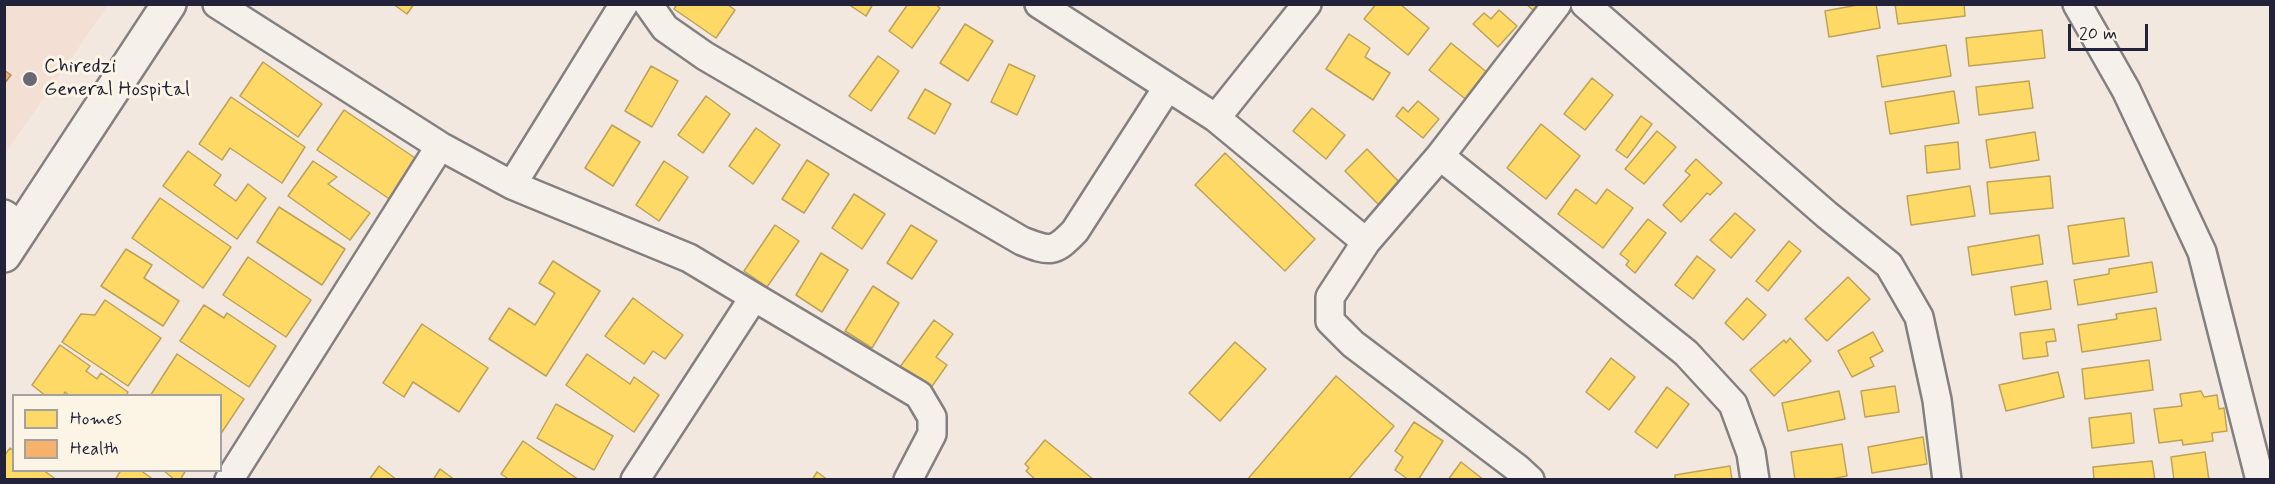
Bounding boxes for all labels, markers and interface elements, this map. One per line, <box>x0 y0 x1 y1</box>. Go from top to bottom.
scale bar <box>2071 12 2150 50</box>
text: 20 m <box>2079 22 2117 46</box>
place label: Chiredzi General Hospital <box>44 56 190 103</box>
marker: Chiredzi General Hospital <box>21 70 39 88</box>
legend <box>12 394 222 472</box>
text: Homes <box>70 407 122 431</box>
text: Health <box>70 437 119 461</box>

